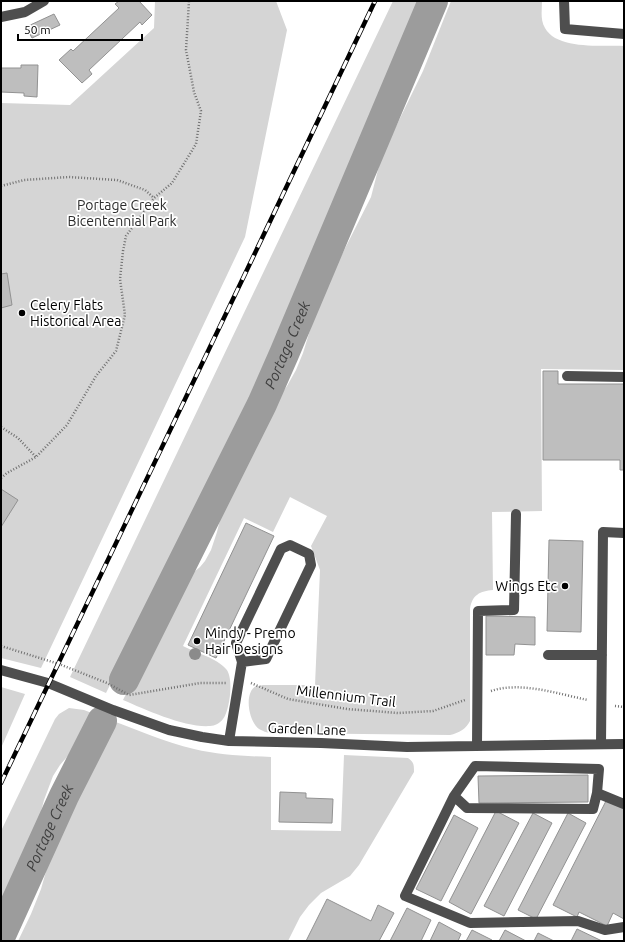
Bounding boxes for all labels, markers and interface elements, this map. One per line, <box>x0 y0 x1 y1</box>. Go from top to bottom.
scale bar <box>18 16 142 42</box>
text: 50 m <box>24 23 51 36</box>
park label: Portage Creek Bicentennial Park <box>68 197 176 229</box>
place label: Celery Flats Historical Area <box>30 297 121 329</box>
water label: Portage Creek <box>261 298 314 391</box>
marker: Celery Flats Historical Area <box>17 308 27 318</box>
place label: Wings Etc <box>495 578 557 594</box>
marker: Wings Etc <box>560 581 570 591</box>
place label: Mindy - Premo Hair Designs <box>205 625 296 657</box>
marker: Mindy - Premo Hair Designs <box>192 636 202 646</box>
street label: Millennium Trail <box>295 682 397 710</box>
street label: Garden Lane <box>267 720 347 738</box>
water label: Portage Creek <box>22 781 77 873</box>

